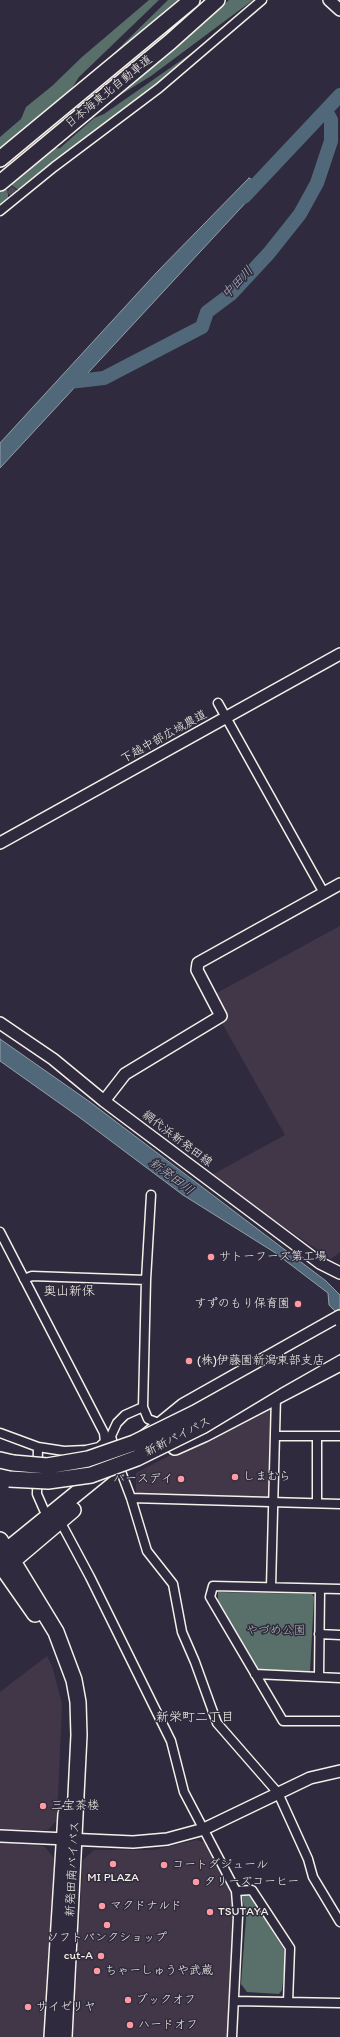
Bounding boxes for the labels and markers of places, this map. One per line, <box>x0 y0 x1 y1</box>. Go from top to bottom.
place label: サトーフーズ第工場 <box>219 1250 327 1264</box>
marker: サトーフーズ第工場 <box>206 1252 216 1262</box>
place label: すずのもり保育園 <box>194 1297 290 1311</box>
marker: すずのもり保育園 <box>293 1299 303 1309</box>
place label: (株)伊藤園新潟東部支店 <box>197 1354 325 1368</box>
marker: (株)伊藤園新潟東部支店 <box>184 1356 194 1366</box>
place label: しまむら <box>243 1470 291 1484</box>
place label: バースデイ <box>113 1472 173 1486</box>
marker: しまむら <box>230 1472 240 1482</box>
marker: バースデイ <box>176 1474 186 1484</box>
place label: 三宝茶楼 <box>51 1799 99 1813</box>
marker: 三宝茶楼 <box>38 1801 48 1811</box>
place label: コートダジュール <box>172 1858 268 1872</box>
marker: MI PLAZA <box>108 1859 118 1869</box>
marker: コートダジュール <box>159 1860 169 1870</box>
place label: MI PLAZA <box>87 1871 139 1885</box>
place label: タリーズコーヒー <box>204 1875 299 1889</box>
marker: タリーズコーヒー <box>191 1877 201 1887</box>
place label: マクドナルド <box>110 1899 182 1913</box>
marker: マクドナルド <box>97 1901 107 1911</box>
place label: TSUTAYA <box>218 1905 268 1919</box>
marker: TSUTAYA <box>205 1907 215 1917</box>
marker: ソフトバンクショップ <box>102 1920 112 1930</box>
place label: ソフトバンクショップ <box>47 1931 167 1945</box>
place label: cut-A <box>64 1949 93 1963</box>
marker: cut-A <box>96 1951 106 1961</box>
place label: ちゃーしゅうや武蔵 <box>105 1964 213 1978</box>
marker: ちゃーしゅうや武蔵 <box>92 1966 102 1976</box>
place label: ブックオフ <box>136 1993 196 2007</box>
marker: ブックオフ <box>123 1995 133 2005</box>
place label: サイゼリヤ <box>36 2000 96 2014</box>
marker: サイゼリヤ <box>23 2002 33 2012</box>
place label: ハードオフ <box>138 2018 198 2032</box>
marker: ハードオフ <box>125 2020 135 2030</box>

